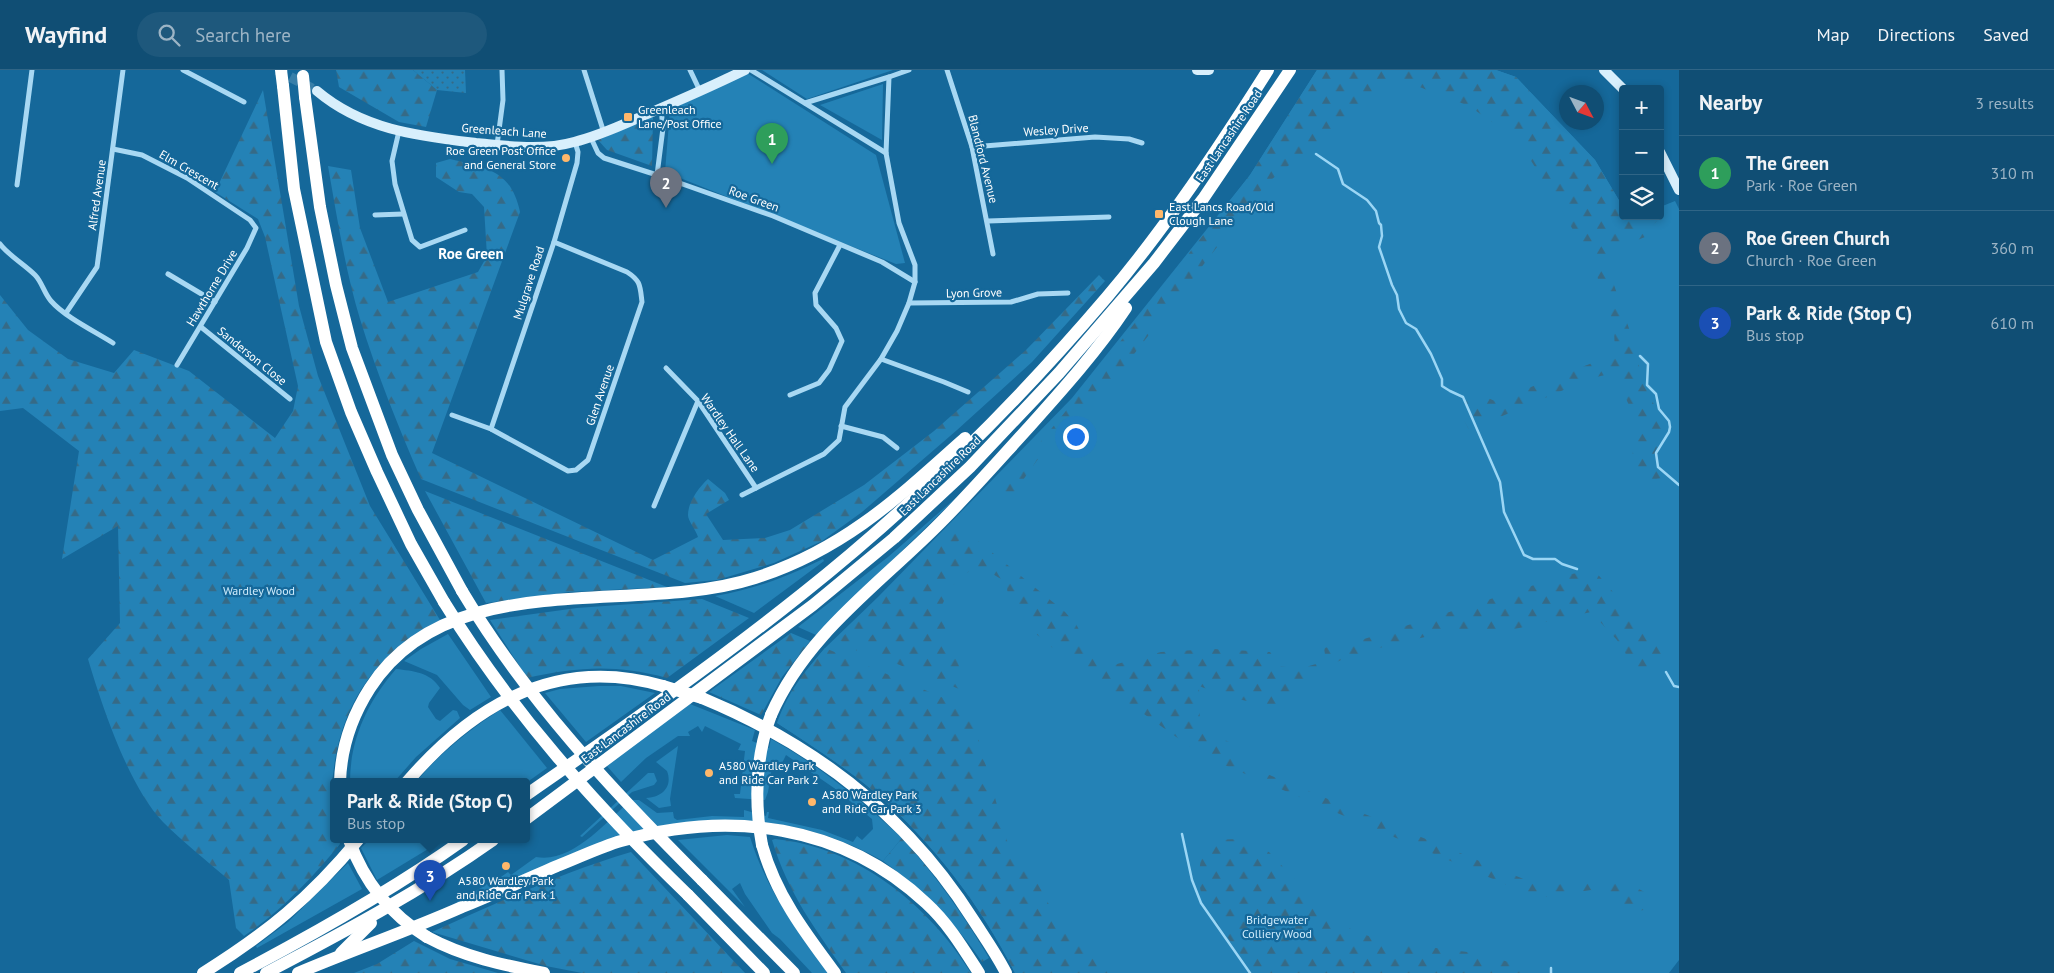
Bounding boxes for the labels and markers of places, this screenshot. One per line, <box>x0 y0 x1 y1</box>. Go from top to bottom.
place label: Greenleach Lane/Post Office <box>638 102 722 131</box>
marker: Greenleach Lane/Post Office <box>622 111 634 123</box>
pin: 1 <box>756 123 788 164</box>
place label: Roe Green Post Office and General Store <box>446 143 556 172</box>
marker: Roe Green Post Office and General Store <box>560 152 572 164</box>
pin: 2 <box>650 167 682 208</box>
place label: East Lancs Road/Old Clough Lane <box>1169 199 1274 228</box>
marker: East Lancs Road/Old Clough Lane <box>1153 208 1165 220</box>
place label: A580 Wardley Park and Ride Car Park 2 <box>719 758 819 787</box>
marker: A580 Wardley Park and Ride Car Park 2 <box>703 767 715 779</box>
place label: A580 Wardley Park and Ride Car Park 3 <box>822 787 922 816</box>
marker: A580 Wardley Park and Ride Car Park 3 <box>806 796 818 808</box>
pin: 3 <box>414 860 446 901</box>
marker: A580 Wardley Park and Ride Car Park 1 <box>500 860 512 872</box>
place label: A580 Wardley Park and Ride Car Park 1 <box>456 873 556 902</box>

